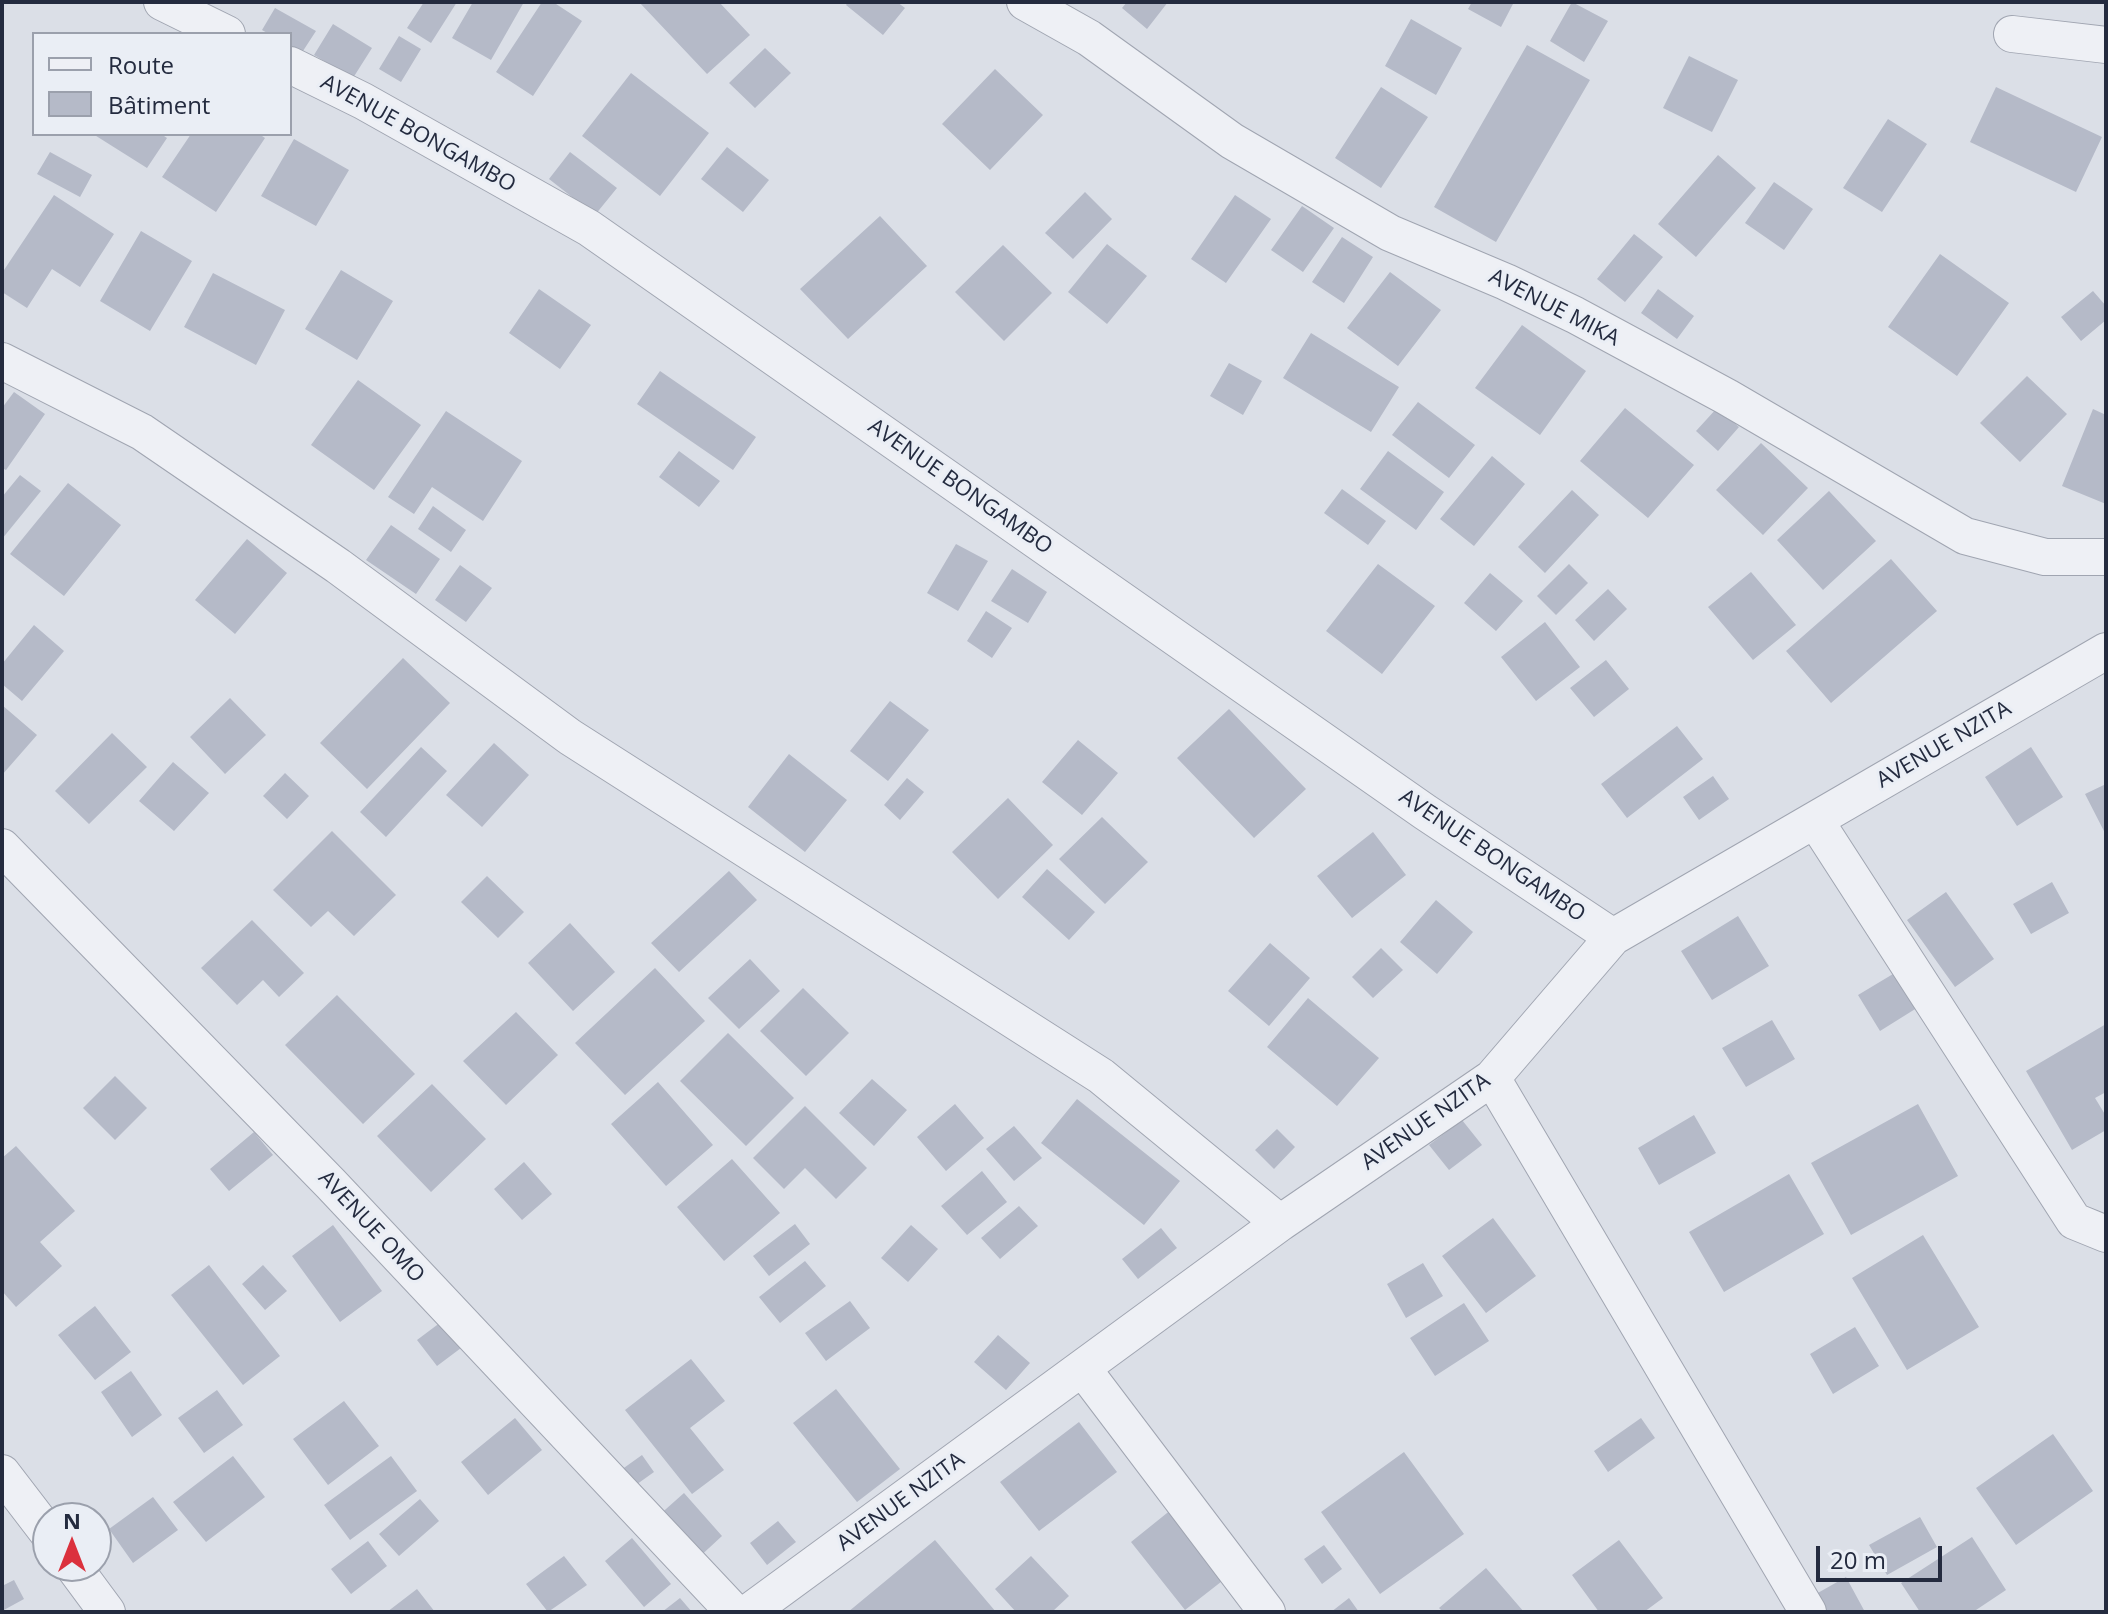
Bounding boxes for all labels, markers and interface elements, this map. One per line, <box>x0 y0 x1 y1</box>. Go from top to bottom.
legend <box>32 32 292 136</box>
text: Route <box>108 48 174 81</box>
street label: AVENUE BONGAMBO <box>316 69 520 199</box>
text: Bâtiment <box>108 88 210 121</box>
street label: AVENUE MIKA <box>1484 264 1624 352</box>
street label: AVENUE BONGAMBO <box>863 413 1057 561</box>
street label: AVENUE NZITA <box>1872 696 2016 794</box>
street label: AVENUE BONGAMBO <box>1394 784 1590 928</box>
street label: AVENUE NZITA <box>1357 1068 1495 1176</box>
street label: AVENUE OMO <box>312 1165 430 1289</box>
street label: AVENUE NZITA <box>832 1447 970 1557</box>
north arrow <box>32 1502 112 1582</box>
text: N <box>63 1505 81 1535</box>
scale bar <box>1820 1530 1946 1580</box>
text: 20 m <box>1830 1543 1886 1576</box>

